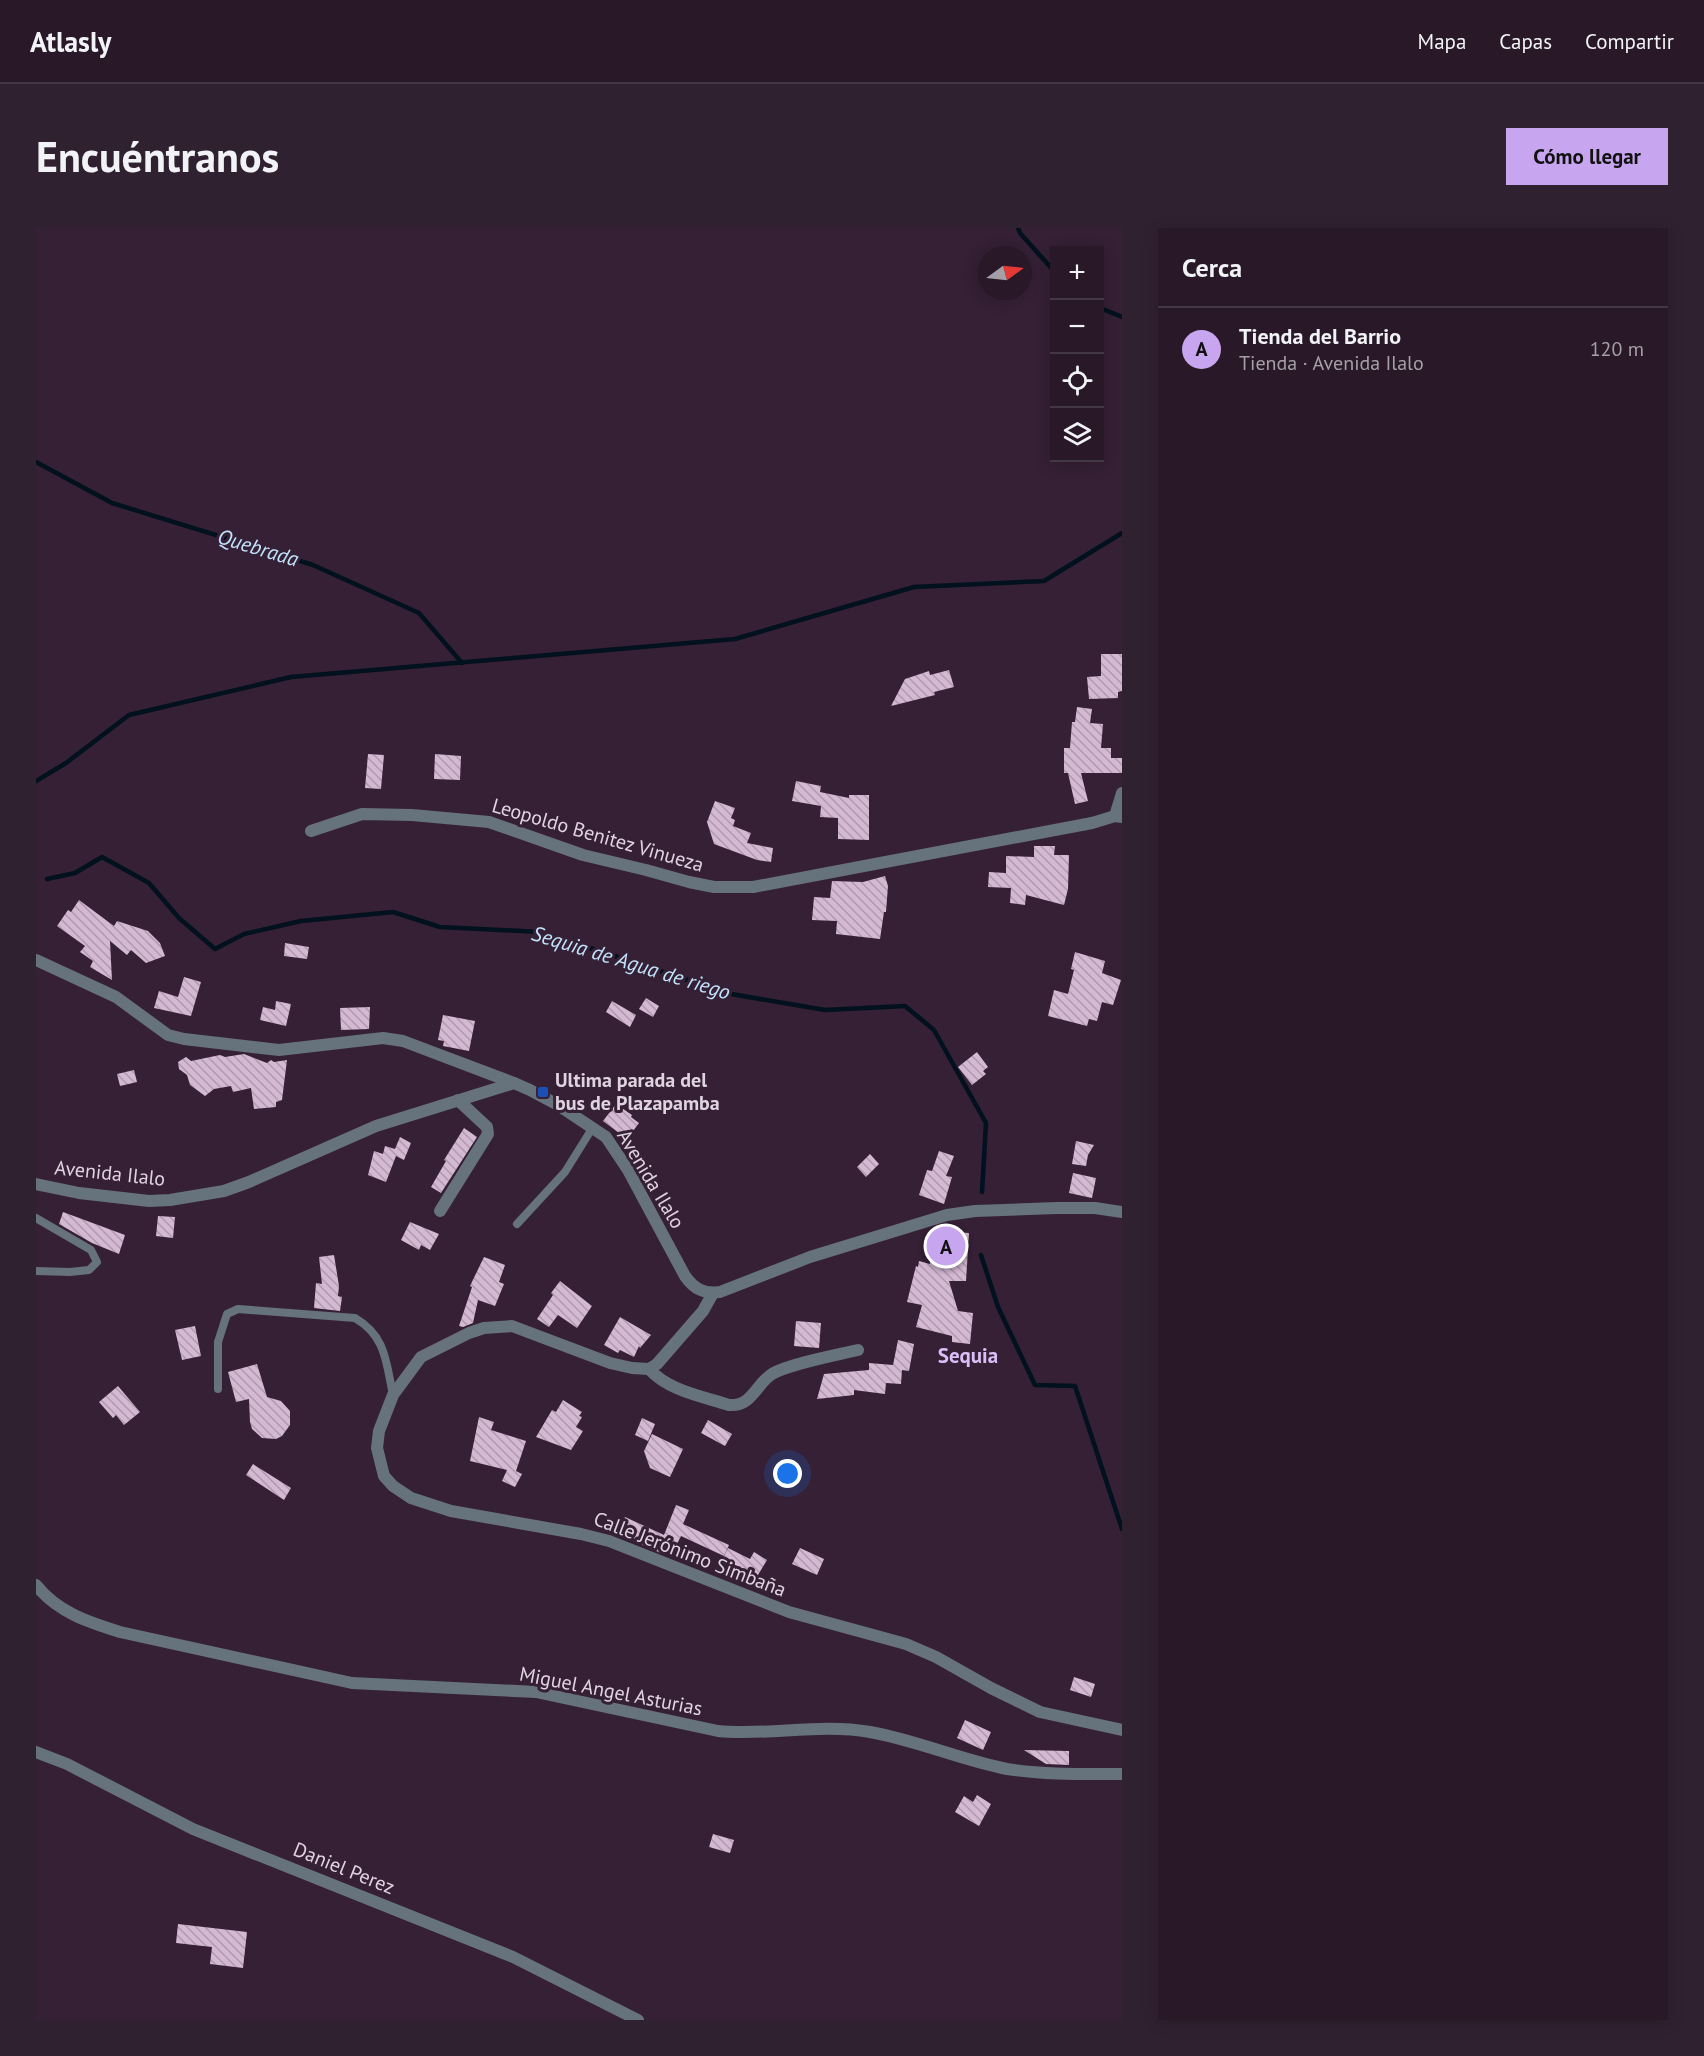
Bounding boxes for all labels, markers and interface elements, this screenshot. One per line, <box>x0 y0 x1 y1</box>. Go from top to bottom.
text: Atlasly <box>30 23 112 60</box>
text: Mapa <box>1418 28 1466 55</box>
text: Capas <box>1499 28 1552 55</box>
text: Compartir <box>1585 28 1674 55</box>
button: Cómo llegar <box>1506 128 1668 185</box>
text: Encuéntranos <box>36 129 279 184</box>
north arrow <box>978 246 1032 300</box>
map controls <box>1050 246 1104 462</box>
button: + <box>1050 246 1104 300</box>
text: Cerca <box>1182 251 1242 284</box>
button: − <box>1050 300 1104 354</box>
text: Tienda del Barrio <box>1239 322 1401 350</box>
text: A <box>1195 336 1208 362</box>
text: 120 m <box>1590 336 1644 362</box>
text: Tienda · Avenida Ilalo <box>1239 350 1424 376</box>
button: locate <box>1050 354 1104 408</box>
button: layers <box>1050 408 1104 462</box>
water label: Quebrada <box>214 522 303 573</box>
street label: Leopoldo Benitez Vinueza <box>489 792 707 878</box>
water label: Sequia de Agua de riego <box>529 919 734 1006</box>
place label: Ultima parada del bus de Plazapamba <box>555 1067 720 1116</box>
marker: Ultima parada del bus de Plazapamba <box>536 1085 550 1099</box>
street label: Avenida Ilalo <box>611 1125 691 1233</box>
street label: Avenida Ilalo <box>53 1154 167 1192</box>
pin: A <box>926 1224 966 1268</box>
district label: Sequia <box>938 1342 998 1369</box>
your location <box>773 1459 802 1488</box>
street label: Calle Jerónimo Simbaña <box>590 1505 790 1603</box>
street label: Miguel Angel Asturias <box>517 1661 705 1721</box>
street label: Daniel Perez <box>290 1836 398 1900</box>

